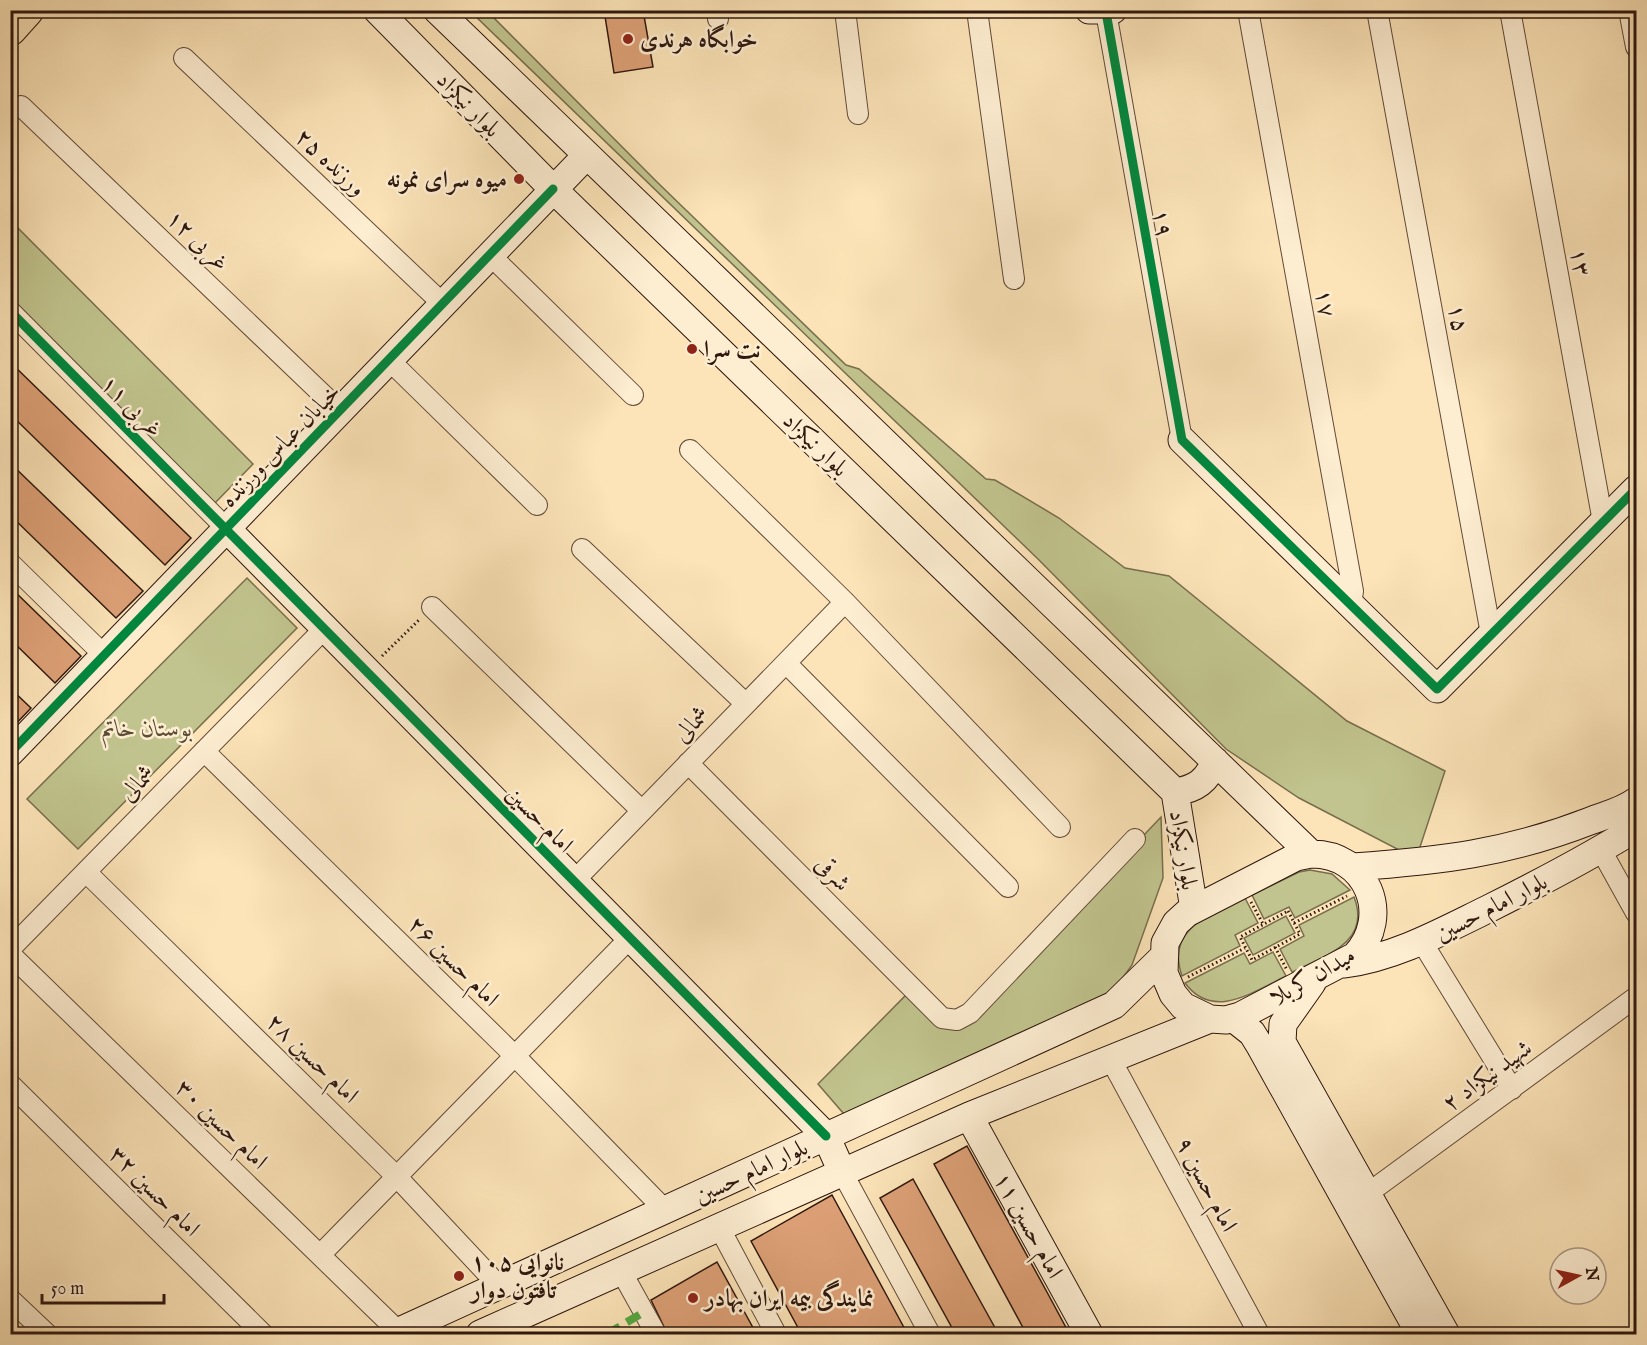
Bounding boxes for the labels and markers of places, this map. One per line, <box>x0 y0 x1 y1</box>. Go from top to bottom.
place label: خوابگاه هرندی <box>640 23 758 56</box>
marker: خوابگاه هرندی <box>621 32 635 46</box>
place label: میوه سرای نمونه <box>387 165 507 196</box>
marker: میوه سرای نمونه <box>512 172 526 186</box>
place label: نت سرا <box>704 335 761 366</box>
marker: نت سرا <box>685 342 699 356</box>
place label: نانوایی ۱۰۵ تافتون دوار <box>468 1248 564 1307</box>
marker: نانوایی ۱۰۵ تافتون دوار <box>452 1269 466 1283</box>
place label: نمایندگی بیمه ایران بهادر <box>702 1279 874 1315</box>
marker: نمایندگی بیمه ایران بهادر <box>686 1291 700 1305</box>

